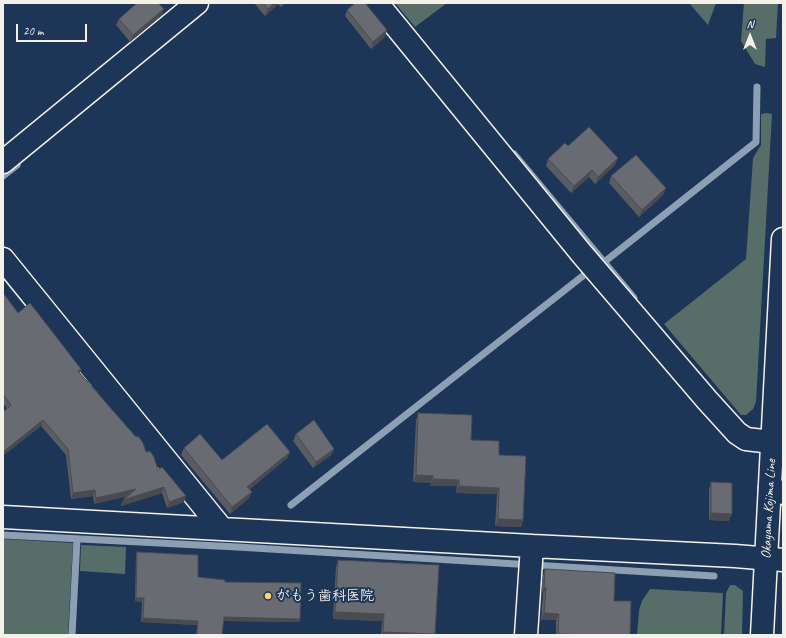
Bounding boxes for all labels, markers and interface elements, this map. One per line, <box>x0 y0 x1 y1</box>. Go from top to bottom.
scale bar <box>18 16 89 42</box>
north arrow <box>730 16 770 56</box>
text: N <box>747 17 753 31</box>
text: 20 m <box>23 23 43 39</box>
street label: Okayama Kojima Line <box>758 459 780 559</box>
place label: がもう歯科医院 <box>276 588 374 604</box>
marker: がもう歯科医院 <box>263 591 273 601</box>

